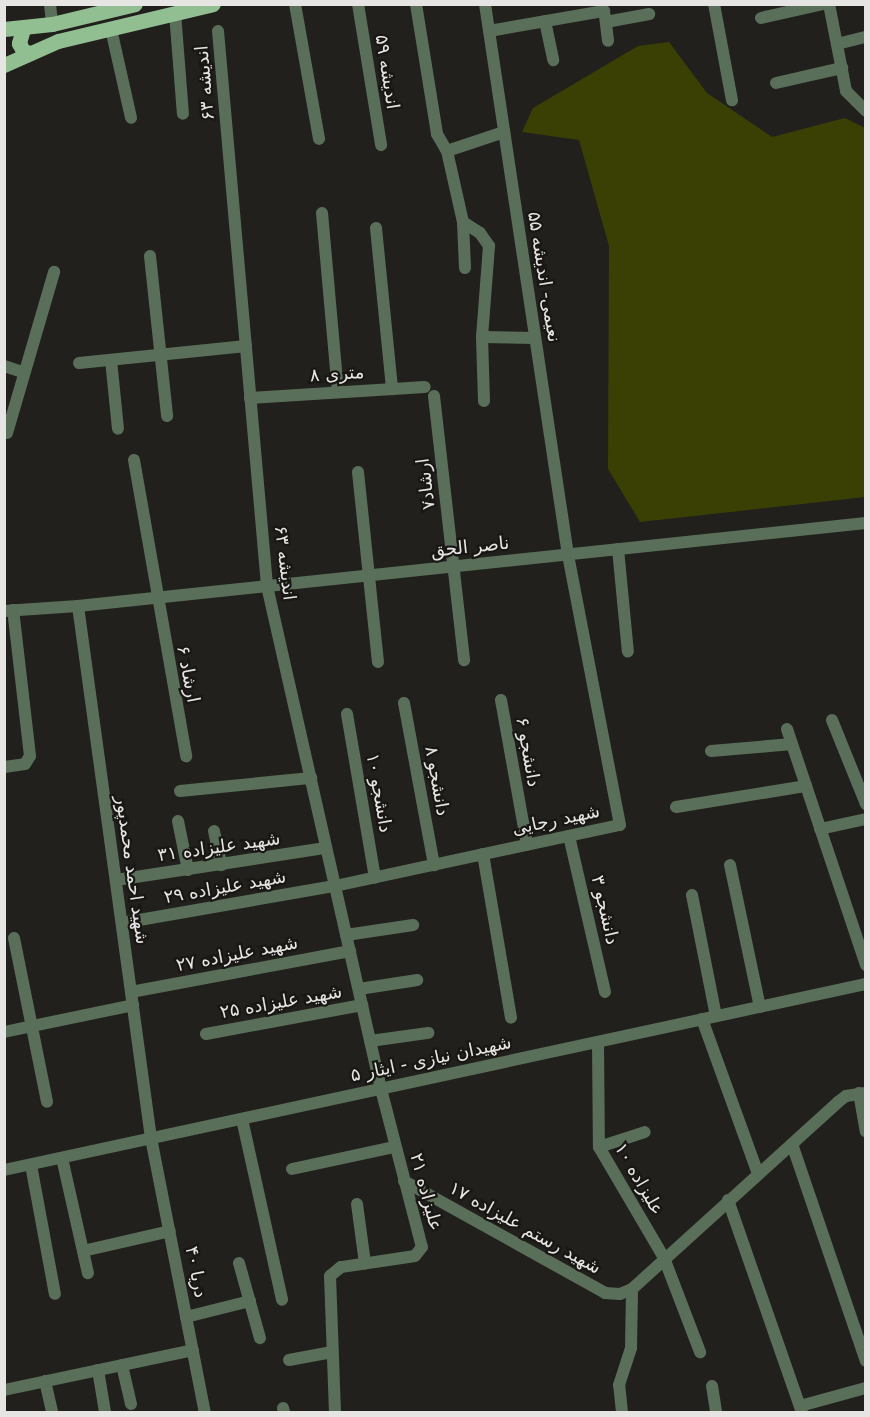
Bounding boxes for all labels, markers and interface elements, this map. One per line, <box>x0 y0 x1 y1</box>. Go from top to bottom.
street label: اندیشه ۵۹ <box>370 33 404 111</box>
street label: اندیشه ۶۳ <box>191 45 219 121</box>
street label: نعیمی- اندیشه ۵۵ <box>523 210 565 344</box>
street label: ۸ متری <box>309 361 365 387</box>
street label: ارشاد۷ <box>412 457 440 511</box>
street label: اندیشه ۶۳ <box>270 524 300 602</box>
street label: ناصر الحق <box>430 532 510 562</box>
street label: ارشاد ۶ <box>172 644 204 704</box>
street label: دانشجو ۶ <box>511 715 545 789</box>
street label: دانشجو ۸ <box>420 744 454 818</box>
street label: دانشجو ۱۰ <box>361 752 397 834</box>
street label: شهید احمد محمدپور <box>111 794 153 946</box>
street label: شهید رجایی <box>510 800 602 840</box>
street label: شهید علیزاده ۳۱ <box>156 828 282 866</box>
street label: شهید علیزاده ۲۹ <box>162 866 288 908</box>
street label: دانشجو ۳ <box>587 873 623 947</box>
street label: شهید علیزاده ۲۷ <box>174 932 300 976</box>
street label: شهید علیزاده ۲۵ <box>218 981 344 1023</box>
street label: شهیدان نیازی - ایثار ۵ <box>349 1031 513 1087</box>
street label: علیزاده ۱۰ <box>610 1139 668 1219</box>
street label: علیزاده ۲۱ <box>405 1151 447 1233</box>
street label: ۱۷ شهید رستم علیزاده <box>445 1177 605 1279</box>
street label: دریا ۴۰ <box>180 1244 212 1300</box>

